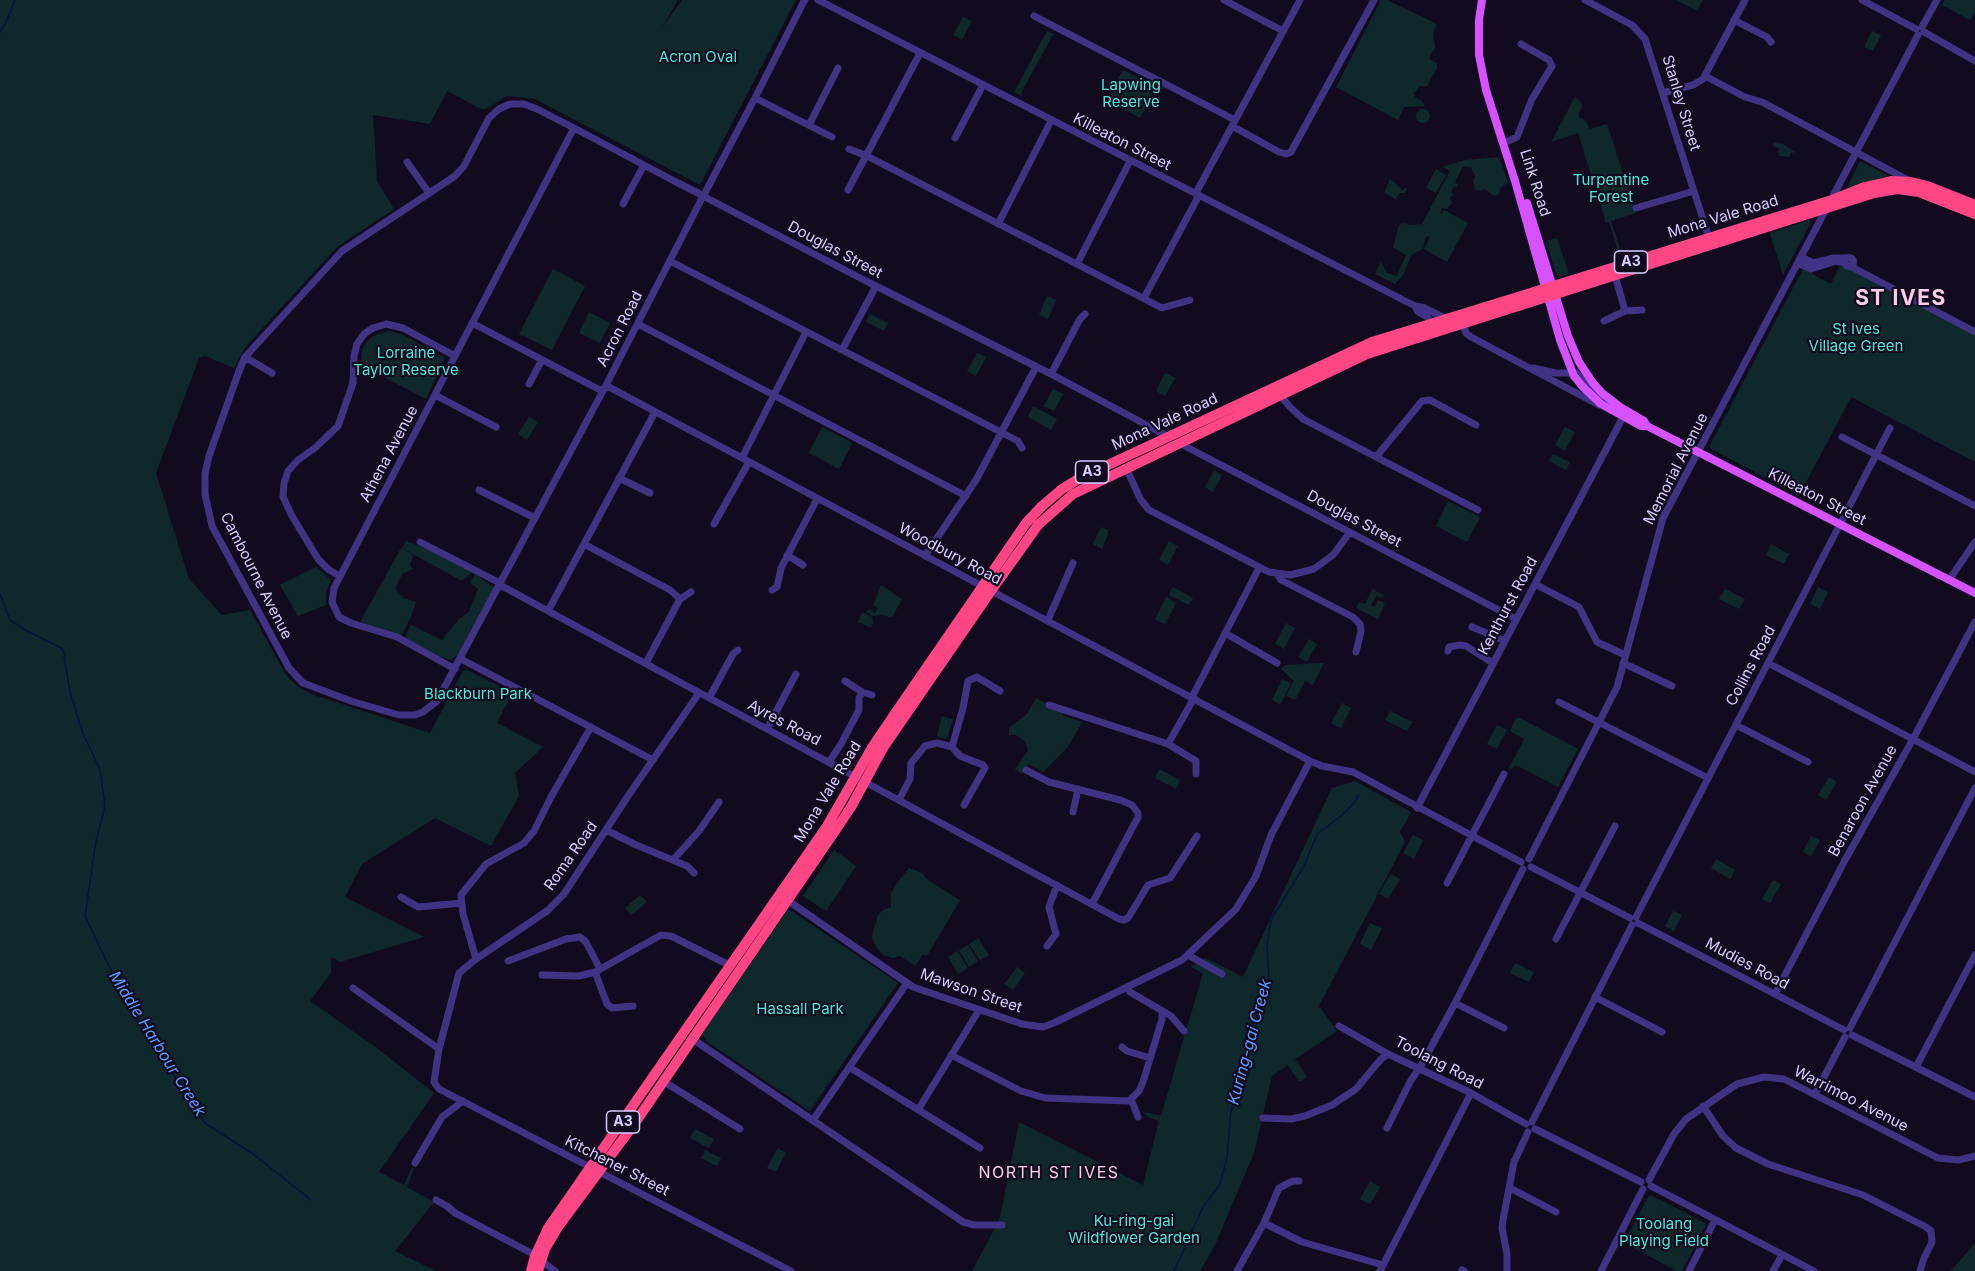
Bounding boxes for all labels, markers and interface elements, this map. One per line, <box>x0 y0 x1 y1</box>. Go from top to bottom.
park label: Acron Oval <box>659 48 737 66</box>
street label: Stanley Street <box>1658 53 1704 153</box>
park label: Lapwing Reserve <box>1101 76 1161 111</box>
street label: Killeaton Street <box>1070 110 1174 174</box>
street label: Link Road <box>1516 147 1554 219</box>
park label: Turpentine Forest <box>1573 171 1649 206</box>
street label: Mona Vale Road <box>1665 192 1781 242</box>
street label: Douglas Street <box>785 218 885 282</box>
road number: A3 <box>1614 251 1648 273</box>
district label: ST IVES <box>1855 286 1947 312</box>
street label: Acron Road <box>593 288 647 370</box>
park label: St Ives Village Green <box>1809 320 1903 355</box>
park label: Lorraine Taylor Reserve <box>353 344 459 379</box>
street label: Mona Vale Road <box>1109 390 1221 454</box>
street label: Athena Avenue <box>356 403 422 505</box>
street label: Memorial Avenue <box>1640 410 1712 528</box>
road number: A3 <box>1076 461 1108 483</box>
street label: Killeaton Street <box>1765 465 1869 529</box>
street label: Douglas Street <box>1304 487 1404 551</box>
street label: Cambourne Avenue <box>216 510 296 642</box>
street label: Woodbury Road <box>895 519 1005 589</box>
street label: Kenthurst Road <box>1475 554 1541 658</box>
street label: Collins Road <box>1722 623 1780 709</box>
park label: Blackburn Park <box>424 685 532 703</box>
street label: Ayres Road <box>744 696 824 750</box>
street label: Mona Vale Road <box>791 738 865 846</box>
street label: Benaroon Avenue <box>1825 742 1901 860</box>
street label: Roma Road <box>541 818 601 894</box>
street label: Mudies Road <box>1702 934 1792 994</box>
street label: Mawson Street <box>918 965 1024 1017</box>
water label: Middle Harbour Creek <box>104 968 210 1120</box>
water label: Kuring-gai Creek <box>1224 977 1276 1107</box>
park label: Hassall Park <box>756 1000 844 1018</box>
street label: Toolang Road <box>1392 1033 1486 1093</box>
street label: Warrimoo Avenue <box>1791 1062 1911 1136</box>
road number: A3 <box>606 1111 640 1133</box>
street label: Kitchener Street <box>562 1132 672 1200</box>
district label: NORTH ST IVES <box>978 1163 1120 1183</box>
park label: Ku-ring-gai Wildflower Garden <box>1068 1212 1200 1247</box>
park label: Toolang Playing Field <box>1619 1215 1709 1250</box>

